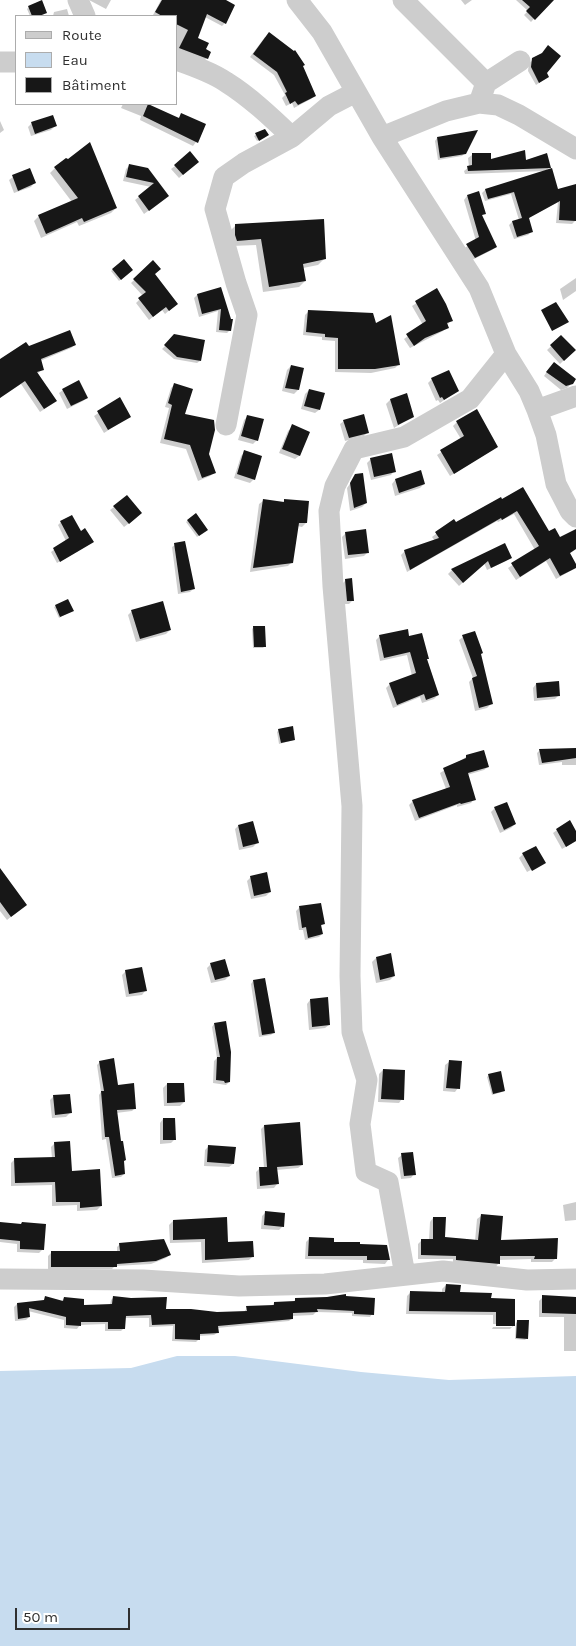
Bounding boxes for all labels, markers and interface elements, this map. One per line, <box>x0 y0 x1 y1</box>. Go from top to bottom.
legend <box>15 15 178 105</box>
text: Route <box>62 26 102 44</box>
text: Eau <box>62 51 88 69</box>
text: Bâtiment <box>62 76 126 94</box>
scale bar <box>18 1598 132 1630</box>
text: 50 m <box>23 1608 58 1626</box>

